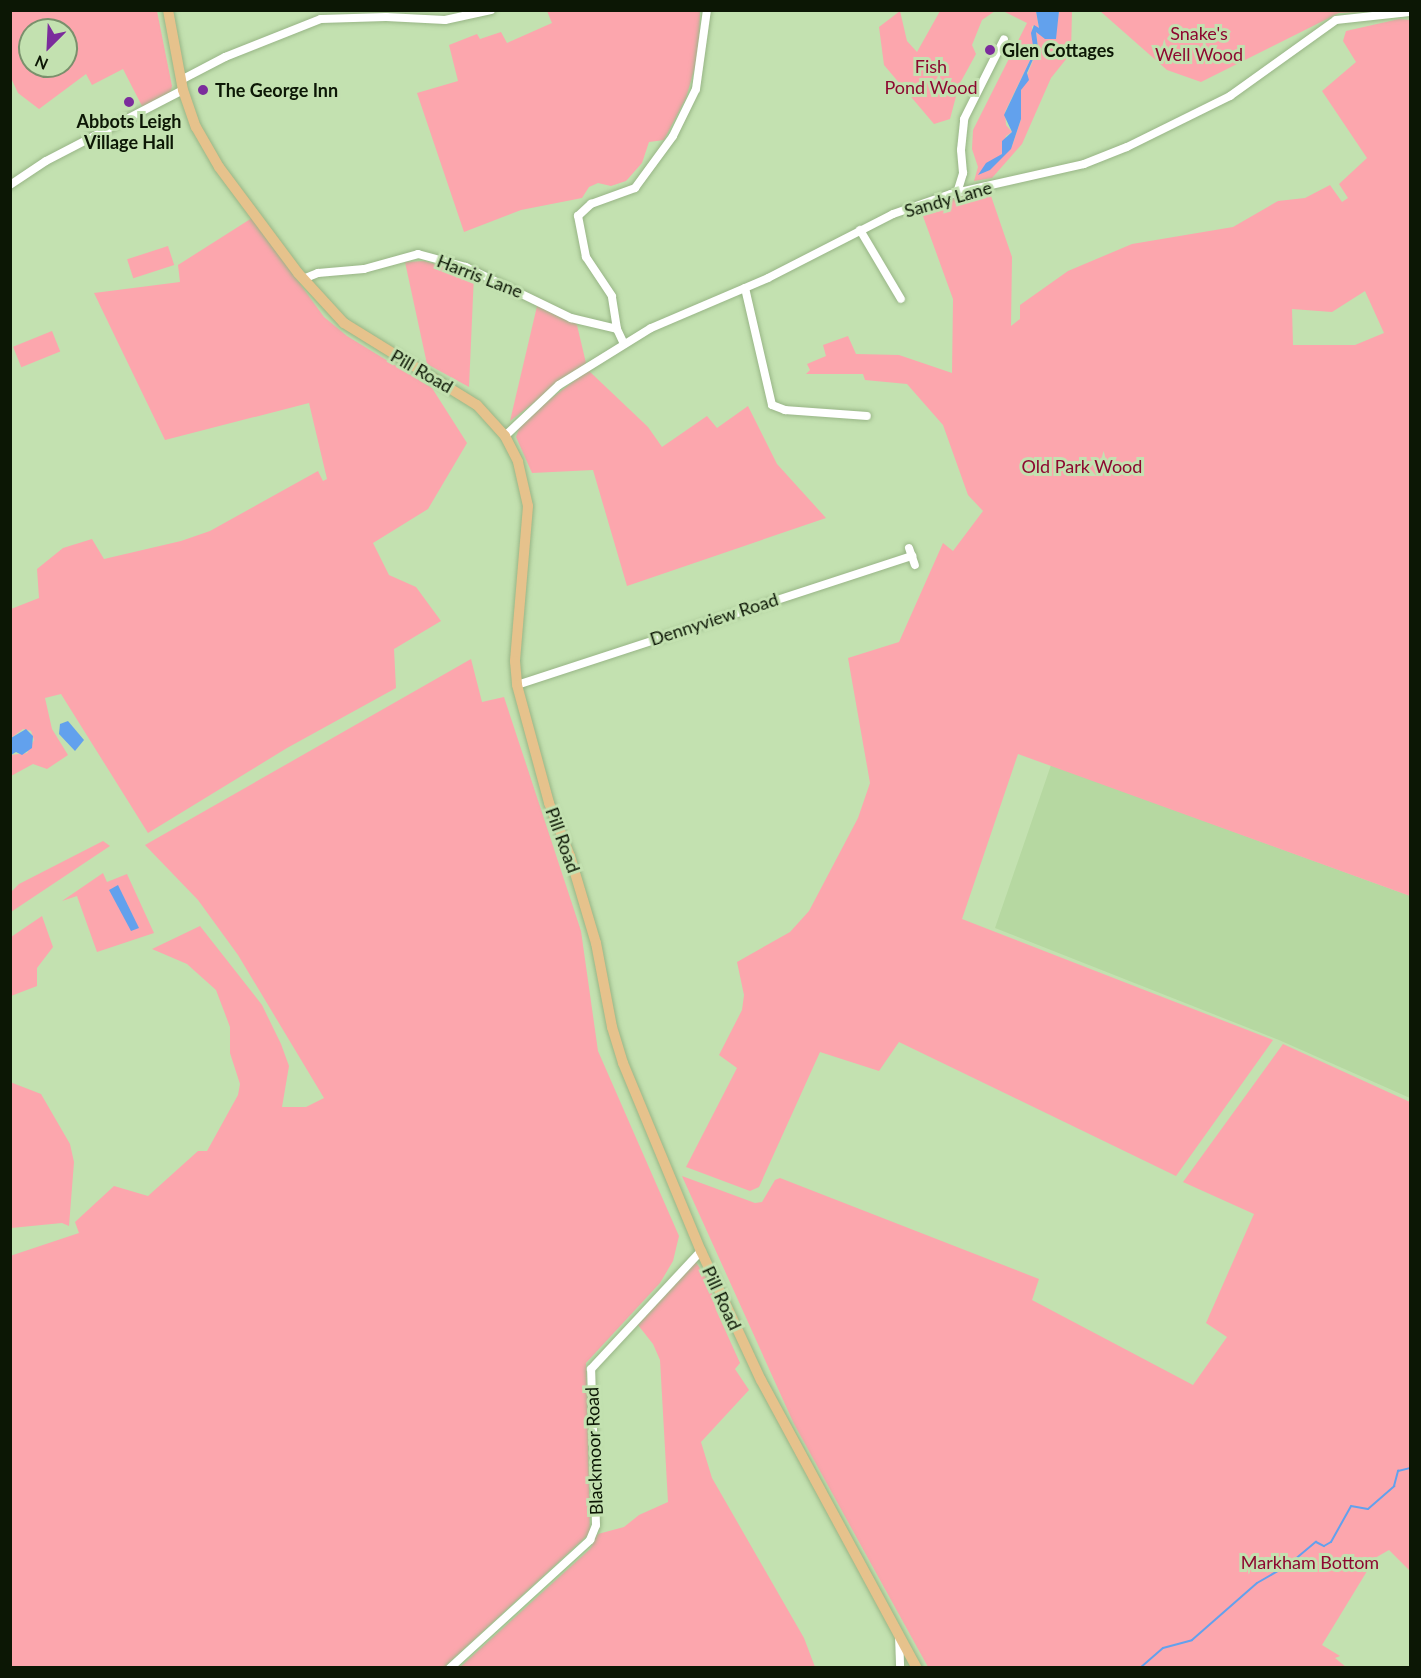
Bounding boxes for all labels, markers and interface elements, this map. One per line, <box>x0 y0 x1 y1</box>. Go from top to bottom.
north arrow <box>18 18 78 78</box>
park label: Snake's Well Wood <box>1155 23 1243 66</box>
place label: Glen Cottages <box>1002 39 1114 61</box>
marker: Glen Cottages <box>983 43 997 57</box>
text: N <box>32 52 51 74</box>
park label: Fish Pond Wood <box>884 56 978 98</box>
place label: The George Inn <box>215 79 338 101</box>
marker: The George Inn <box>196 83 210 97</box>
marker: Abbots Leigh Village Hall <box>122 95 136 109</box>
place label: Abbots Leigh Village Hall <box>77 111 181 154</box>
street label: Sandy Lane <box>902 176 994 222</box>
street label: Harris Lane <box>434 250 526 302</box>
street label: Pill Road <box>387 345 457 397</box>
park label: Old Park Wood <box>1021 455 1143 477</box>
street label: Dennyview Road <box>647 588 781 650</box>
street label: Pill Road <box>541 804 585 876</box>
street label: Pill Road <box>698 1263 746 1333</box>
street label: Blackmoor Road <box>581 1386 607 1516</box>
park label: Markham Bottom <box>1241 1551 1379 1573</box>

